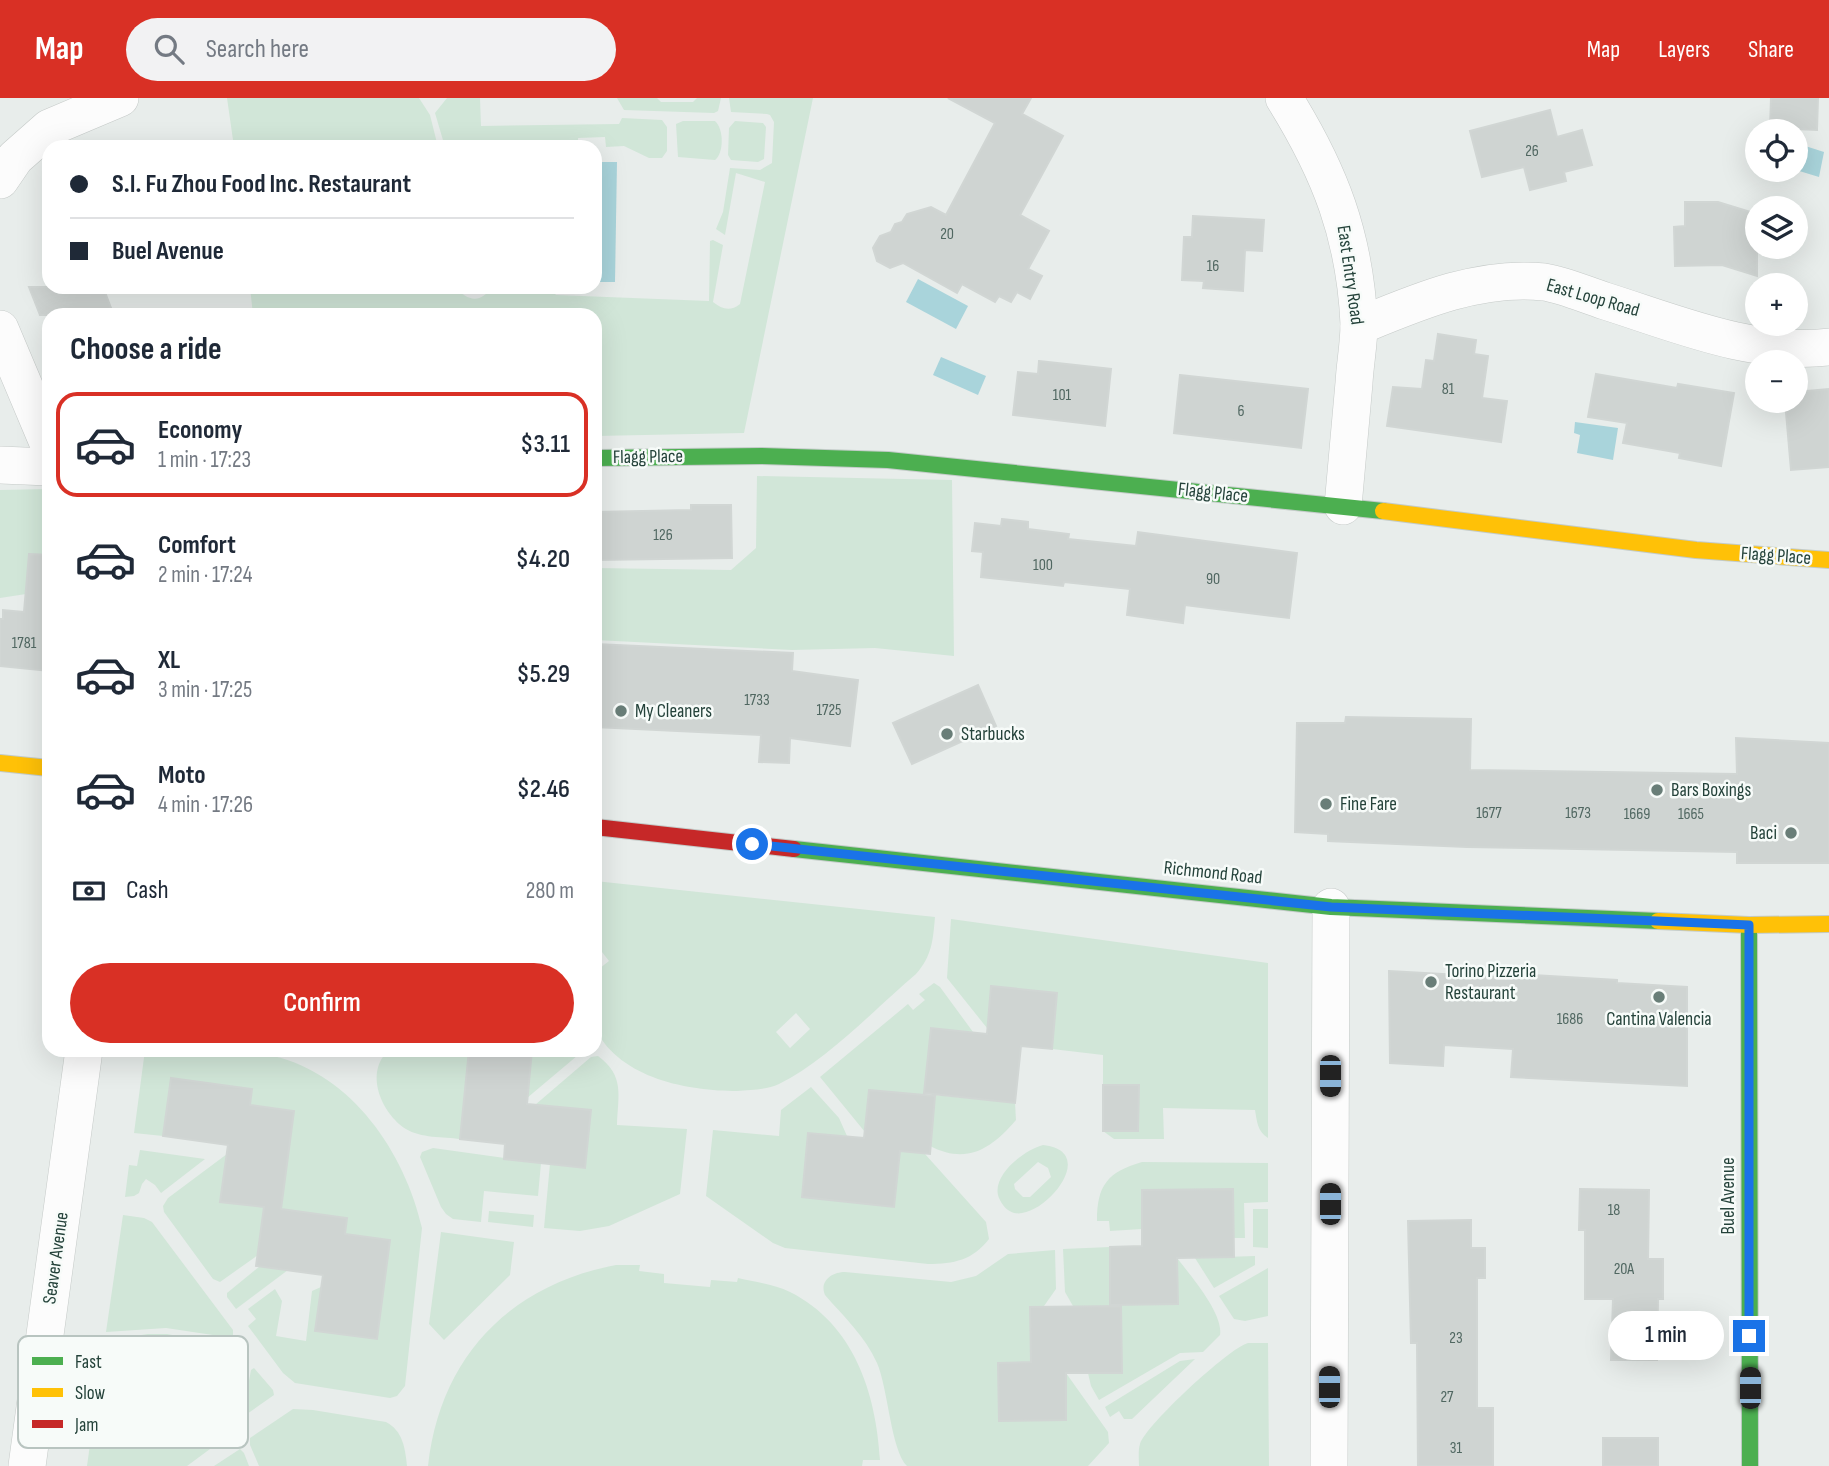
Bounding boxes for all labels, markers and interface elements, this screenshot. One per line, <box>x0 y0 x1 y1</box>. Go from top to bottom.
search box <box>126 18 616 81</box>
text: Map <box>35 29 84 69</box>
icon: search <box>150 30 188 68</box>
text: Search here <box>206 34 309 65</box>
text: Map <box>1587 35 1620 64</box>
text: Layers <box>1658 35 1710 64</box>
text: Share <box>1748 35 1794 64</box>
map controls <box>1745 119 1808 413</box>
button: locate <box>1745 119 1808 182</box>
house number: 26 <box>1525 142 1539 161</box>
text: S.I. Fu Zhou Food Inc. Restaurant <box>112 169 411 200</box>
button: layers <box>1745 196 1808 259</box>
street label: East Entry Road <box>1332 224 1368 326</box>
house number: 20 <box>940 225 954 244</box>
text: Buel Avenue <box>112 236 224 267</box>
house number: 16 <box>1207 257 1219 276</box>
button: + <box>1745 273 1808 336</box>
street label: East Loop Road <box>1544 274 1642 322</box>
text: Choose a ride <box>70 330 222 369</box>
button: − <box>1745 350 1808 413</box>
house number: 81 <box>1442 380 1455 399</box>
house number: 101 <box>1053 386 1072 405</box>
house number: 6 <box>1237 402 1245 421</box>
icon: car <box>74 413 137 476</box>
text: Economy <box>158 415 242 446</box>
text: $3.11 <box>520 429 570 460</box>
street label: Flagg Place <box>613 445 683 469</box>
text: 1 min · 17:23 <box>158 446 251 474</box>
street label: Flagg Place <box>1177 478 1249 508</box>
house number: 126 <box>653 526 673 545</box>
icon: car <box>74 528 137 591</box>
text: Comfort <box>158 530 236 561</box>
street label: Flagg Place <box>1740 542 1812 570</box>
text: $4.20 <box>516 544 570 575</box>
house number: 100 <box>1033 556 1053 575</box>
text: 2 min · 17:24 <box>158 561 252 589</box>
house number: 90 <box>1206 570 1220 589</box>
house number: 1781 <box>12 634 37 653</box>
icon: car <box>74 643 137 706</box>
text: XL <box>158 645 180 676</box>
text: $5.29 <box>517 659 570 690</box>
text: 3 min · 17:25 <box>158 676 252 704</box>
house number: 1733 <box>744 691 770 710</box>
place label: My Cleaners <box>635 700 712 723</box>
house number: 1725 <box>817 701 841 720</box>
marker: My Cleaners <box>613 703 629 719</box>
place label: Starbucks <box>961 723 1025 746</box>
marker: Starbucks <box>939 726 955 742</box>
icon: car <box>74 758 137 821</box>
text: Moto <box>158 760 206 791</box>
text: $2.46 <box>517 774 570 805</box>
place label: Bars Boxings <box>1671 779 1751 802</box>
marker: Bars Boxings <box>1649 782 1665 798</box>
text: 4 min · 17:26 <box>158 791 253 819</box>
place label: Fine Fare <box>1340 793 1397 816</box>
marker: Fine Fare <box>1318 796 1334 812</box>
house number: 1677 <box>1476 804 1502 823</box>
house number: 1673 <box>1565 804 1591 823</box>
house number: 1669 <box>1624 805 1650 824</box>
house number: 1665 <box>1678 805 1704 824</box>
place label: Baci <box>1750 822 1777 845</box>
marker: Baci <box>1783 825 1799 841</box>
route start <box>736 828 768 860</box>
street label: Richmond Road <box>1163 856 1263 890</box>
icon: cash <box>70 872 108 910</box>
text: Cash <box>126 875 169 906</box>
text: 280 m <box>526 877 574 905</box>
place label: Torino Pizzeria Restaurant <box>1445 960 1536 1005</box>
button: Confirm <box>70 963 574 1043</box>
marker: Torino Pizzeria Restaurant <box>1423 974 1439 990</box>
marker: Cantina Valencia <box>1651 989 1667 1005</box>
place label: Cantina Valencia <box>1606 1008 1712 1031</box>
house number: 1686 <box>1557 1010 1583 1029</box>
car <box>1320 1055 1341 1097</box>
street label: Buel Avenue <box>1717 1157 1740 1235</box>
car <box>1320 1183 1341 1225</box>
house number: 18 <box>1608 1201 1620 1220</box>
street label: Seaver Avenue <box>38 1210 74 1306</box>
house number: 20A <box>1614 1260 1634 1279</box>
callout: 1 min <box>1609 1312 1724 1360</box>
route end <box>1733 1320 1765 1352</box>
text: 1 min <box>1645 1321 1687 1349</box>
house number: 23 <box>1449 1329 1463 1348</box>
legend <box>18 1336 248 1448</box>
text: Fast <box>75 1351 102 1374</box>
car <box>1319 1366 1340 1408</box>
car <box>1740 1367 1761 1409</box>
text: Slow <box>75 1382 105 1405</box>
house number: 27 <box>1440 1388 1454 1407</box>
text: Jam <box>74 1414 98 1437</box>
house number: 31 <box>1450 1439 1463 1458</box>

